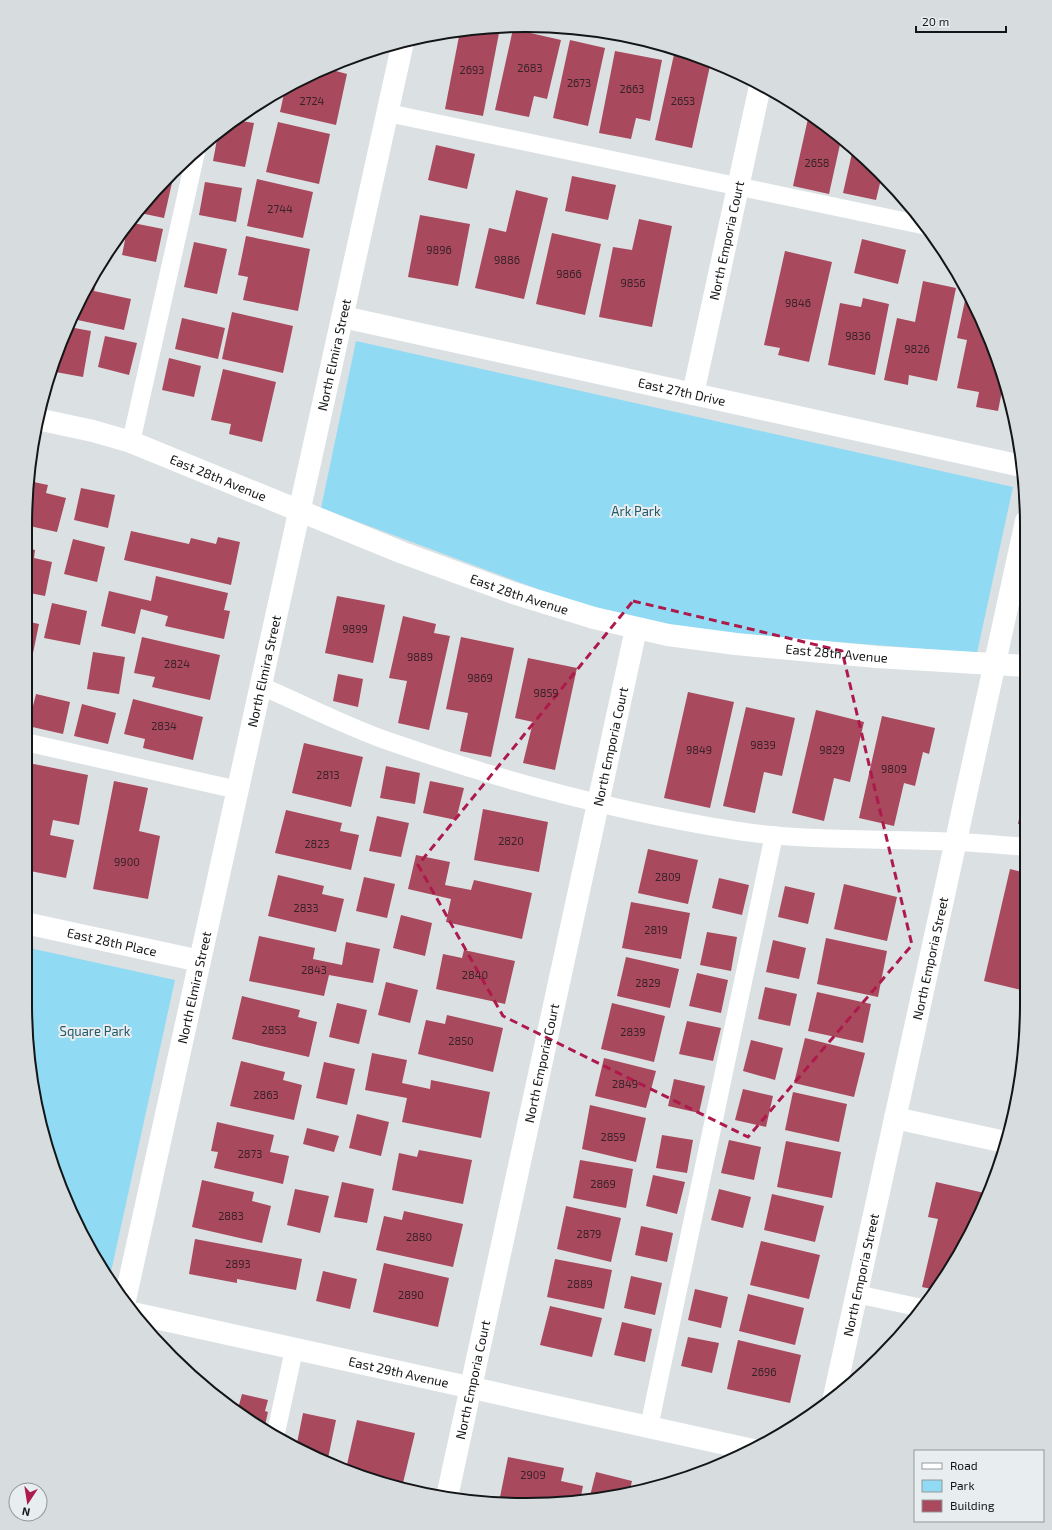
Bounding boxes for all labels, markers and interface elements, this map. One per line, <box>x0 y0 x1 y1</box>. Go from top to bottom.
scale bar <box>916 8 1006 34</box>
text: 20 m <box>922 14 949 28</box>
house number: 2683 <box>517 61 543 74</box>
house number: 2693 <box>460 63 484 76</box>
house number: 2673 <box>567 76 591 89</box>
house number: 2663 <box>620 82 644 95</box>
house number: 2724 <box>300 94 325 107</box>
house number: 2653 <box>671 94 695 107</box>
house number: 2658 <box>804 156 830 169</box>
street label: North Emporia Court <box>706 179 747 302</box>
house number: 2744 <box>267 202 293 215</box>
house number: 9896 <box>426 243 452 256</box>
house number: 9886 <box>494 253 520 266</box>
house number: 9866 <box>556 267 582 280</box>
house number: 9856 <box>620 276 646 289</box>
house number: 9846 <box>785 296 811 309</box>
street label: North Elmira Street <box>314 297 354 412</box>
house number: 9836 <box>845 329 871 342</box>
house number: 9826 <box>904 342 930 355</box>
street label: East 27th Drive <box>637 374 727 409</box>
street label: East 28th Avenue <box>168 451 269 504</box>
park label: Ark Park <box>611 503 661 519</box>
street label: East 28th Avenue <box>468 570 571 618</box>
street label: North Elmira Street <box>244 614 284 729</box>
house number: 9899 <box>342 622 368 635</box>
street label: East 28th Avenue <box>785 641 888 666</box>
house number: 9889 <box>407 650 433 663</box>
house number: 2824 <box>164 657 190 670</box>
house number: 9869 <box>467 671 493 684</box>
street label: North Emporia Court <box>590 685 631 808</box>
house number: 9859 <box>533 686 559 699</box>
house number: 2834 <box>151 719 177 732</box>
house number: 9839 <box>750 738 776 751</box>
house number: 9849 <box>686 743 712 756</box>
house number: 9829 <box>819 743 845 756</box>
house number: 9809 <box>881 762 907 775</box>
house number: 2813 <box>316 768 340 781</box>
house number: 2820 <box>498 834 524 847</box>
house number: 2823 <box>304 837 330 850</box>
house number: 9900 <box>114 855 140 868</box>
house number: 2809 <box>655 870 681 883</box>
street label: North Emporia Street <box>909 895 951 1021</box>
house number: 2833 <box>293 901 319 914</box>
house number: 2819 <box>644 923 668 936</box>
street label: East 28th Place <box>66 924 158 959</box>
street label: North Elmira Street <box>174 930 214 1045</box>
house number: 2843 <box>301 963 327 976</box>
house number: 2840 <box>462 968 488 981</box>
house number: 2829 <box>635 976 661 989</box>
street label: North Emporia Court <box>521 1002 562 1124</box>
park label: Square Park <box>60 1023 131 1039</box>
house number: 2853 <box>262 1023 286 1036</box>
house number: 2839 <box>620 1025 646 1038</box>
house number: 2850 <box>448 1034 474 1047</box>
house number: 2849 <box>612 1077 638 1090</box>
house number: 2863 <box>253 1088 279 1101</box>
house number: 2859 <box>600 1130 626 1143</box>
house number: 2873 <box>238 1147 262 1160</box>
house number: 2869 <box>590 1177 616 1190</box>
house number: 2883 <box>218 1209 244 1222</box>
street label: North Emporia Street <box>840 1212 882 1338</box>
house number: 2879 <box>577 1227 601 1240</box>
house number: 2880 <box>406 1230 432 1243</box>
house number: 2893 <box>225 1257 251 1270</box>
house number: 2889 <box>567 1277 593 1290</box>
house number: 2890 <box>398 1288 424 1301</box>
street label: North Emporia Court <box>452 1319 493 1441</box>
street label: East 29th Avenue <box>347 1353 450 1391</box>
house number: 2696 <box>751 1365 777 1378</box>
legend <box>914 1450 1044 1522</box>
text: Road <box>950 1458 978 1472</box>
house number: 2909 <box>520 1468 546 1481</box>
text: Park <box>950 1478 975 1492</box>
north arrow <box>8 1482 48 1522</box>
text: Building <box>950 1498 995 1512</box>
text: N <box>21 1505 31 1519</box>

